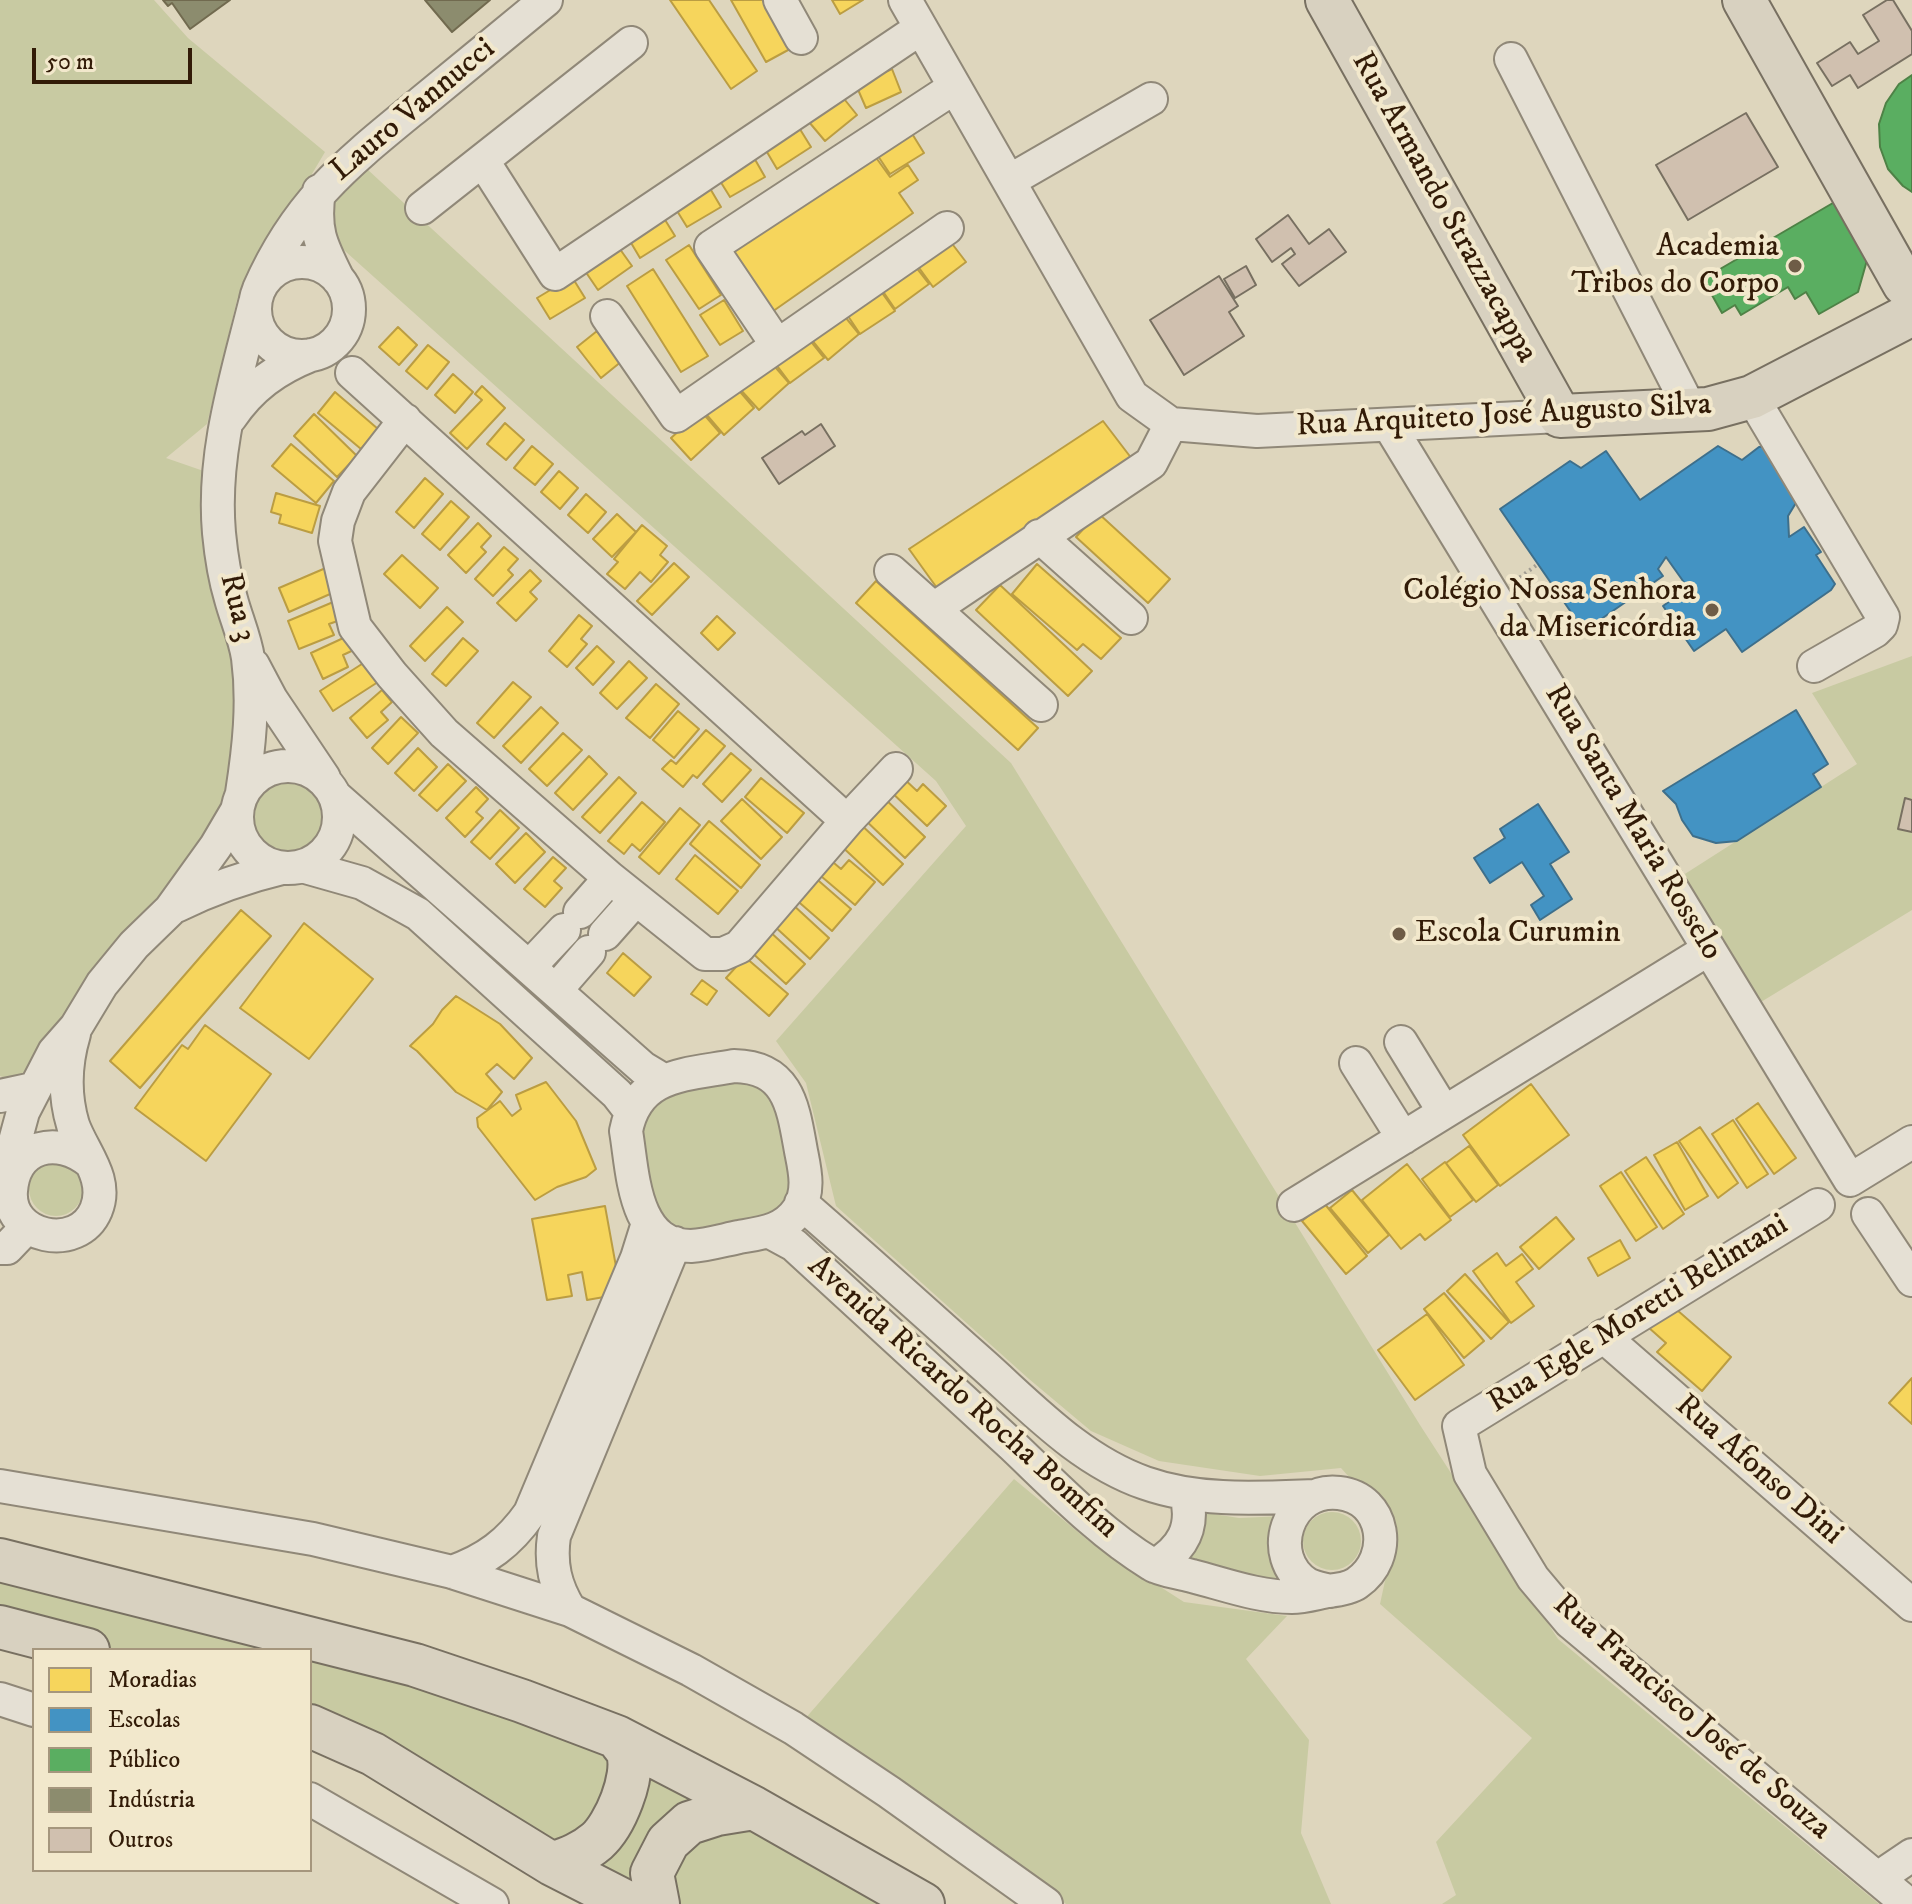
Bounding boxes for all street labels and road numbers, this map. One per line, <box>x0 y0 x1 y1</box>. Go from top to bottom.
street label: Lauro Vannucci <box>324 31 504 191</box>
street label: Rua Armando Strazzacappa <box>1342 46 1544 370</box>
street label: Rua Arquiteto José Augusto Silva <box>1295 387 1713 447</box>
street label: Rua 3 <box>209 570 263 646</box>
street label: Rua Santa Maria Rosselo <box>1535 678 1729 968</box>
street label: Rua Egle Moretti Belintani <box>1482 1207 1796 1423</box>
street label: Avenida Ricardo Rocha Bomfim <box>799 1248 1125 1548</box>
street label: Rua Afonso Dini <box>1666 1388 1850 1554</box>
street label: Rua Francisco José de Souza <box>1544 1587 1838 1849</box>

